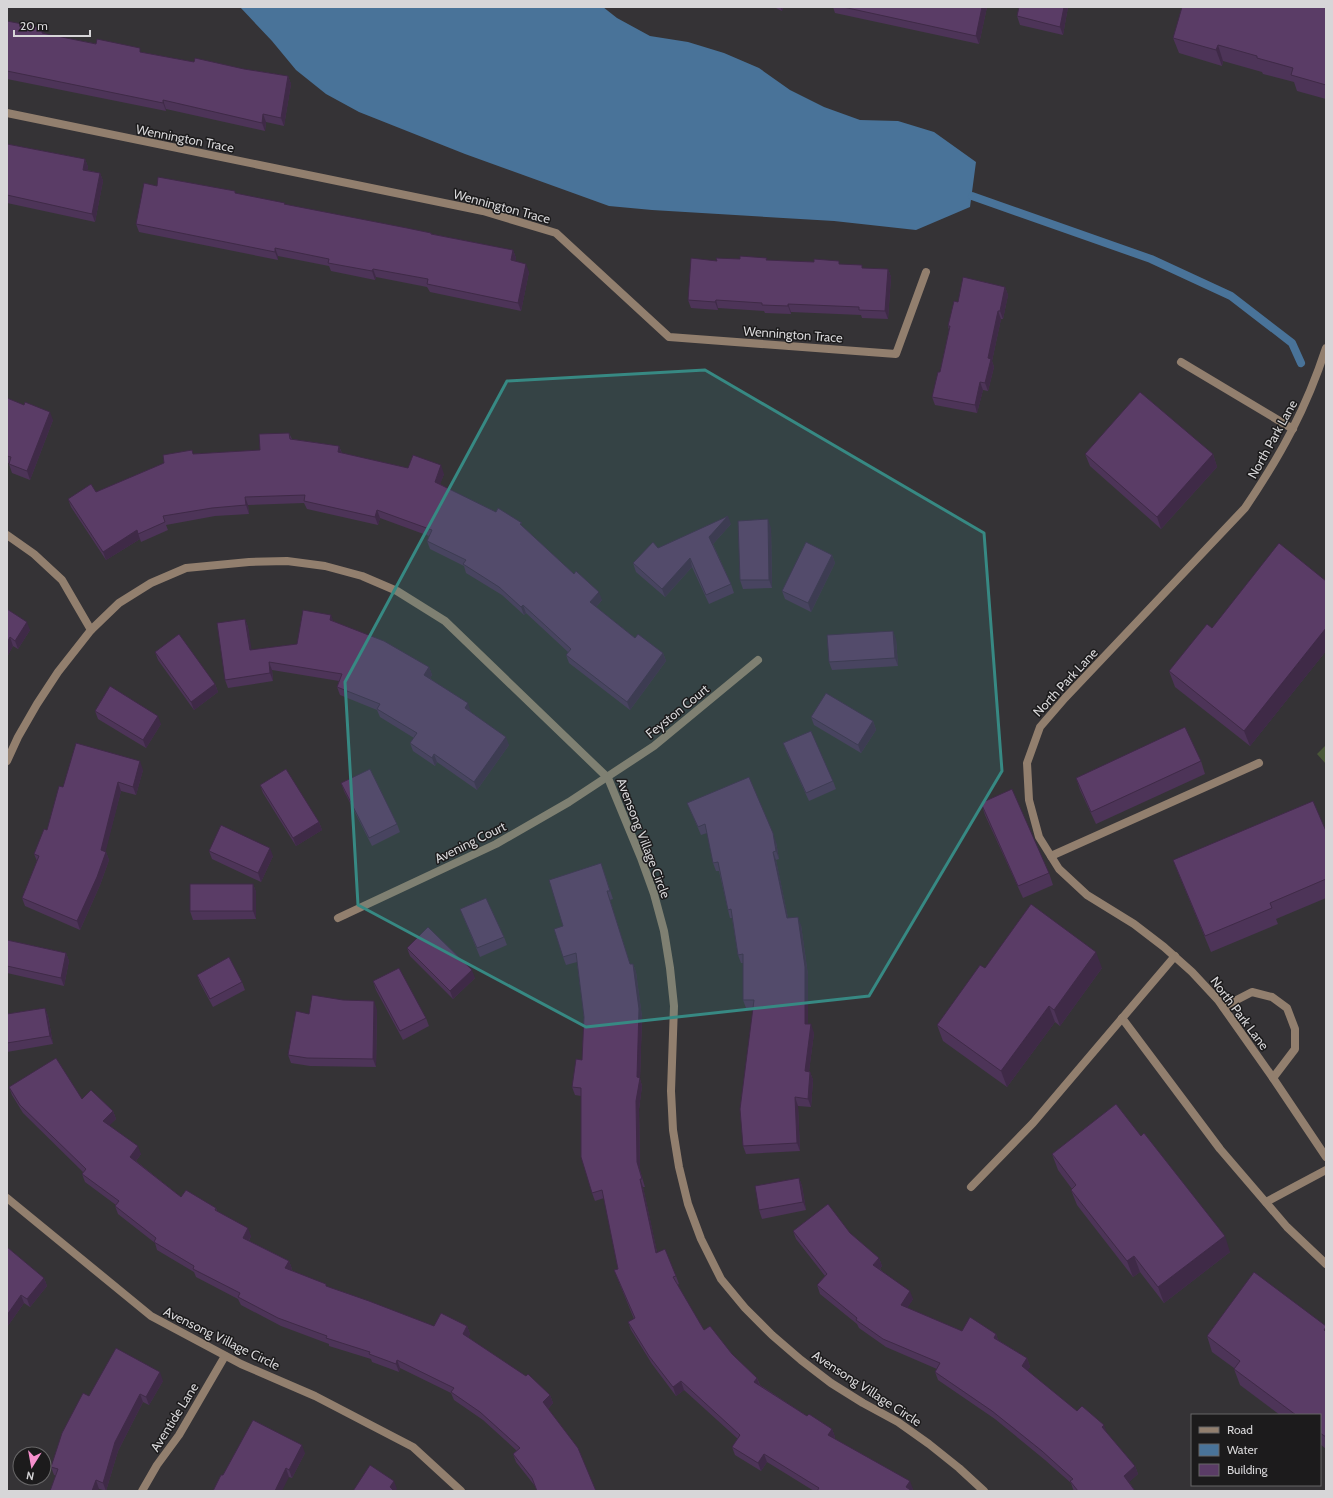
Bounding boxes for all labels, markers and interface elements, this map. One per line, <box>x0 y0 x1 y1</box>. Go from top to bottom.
scale bar <box>14 12 90 38</box>
text: 20 m <box>20 18 48 33</box>
street label: Wennington Trace <box>135 121 236 155</box>
street label: Wennington Trace <box>452 185 553 227</box>
street label: Wennington Trace <box>743 323 844 345</box>
street label: North Park Lane <box>1244 397 1300 481</box>
street label: North Park Lane <box>1029 644 1101 719</box>
street label: Feyston Court <box>642 680 712 741</box>
street label: Avensong Village Circle <box>614 776 674 901</box>
street label: Avening Court <box>432 818 509 866</box>
street label: North Park Lane <box>1207 973 1273 1053</box>
street label: Avensong Village Circle <box>161 1303 283 1373</box>
street label: Avensong Village Circle <box>809 1347 925 1430</box>
street label: Aventide Lane <box>146 1379 202 1454</box>
legend <box>1191 1414 1321 1486</box>
text: Road <box>1227 1422 1253 1437</box>
text: Water <box>1227 1442 1258 1457</box>
north arrow <box>12 1446 52 1486</box>
text: Building <box>1227 1462 1269 1477</box>
text: N <box>25 1468 35 1483</box>

